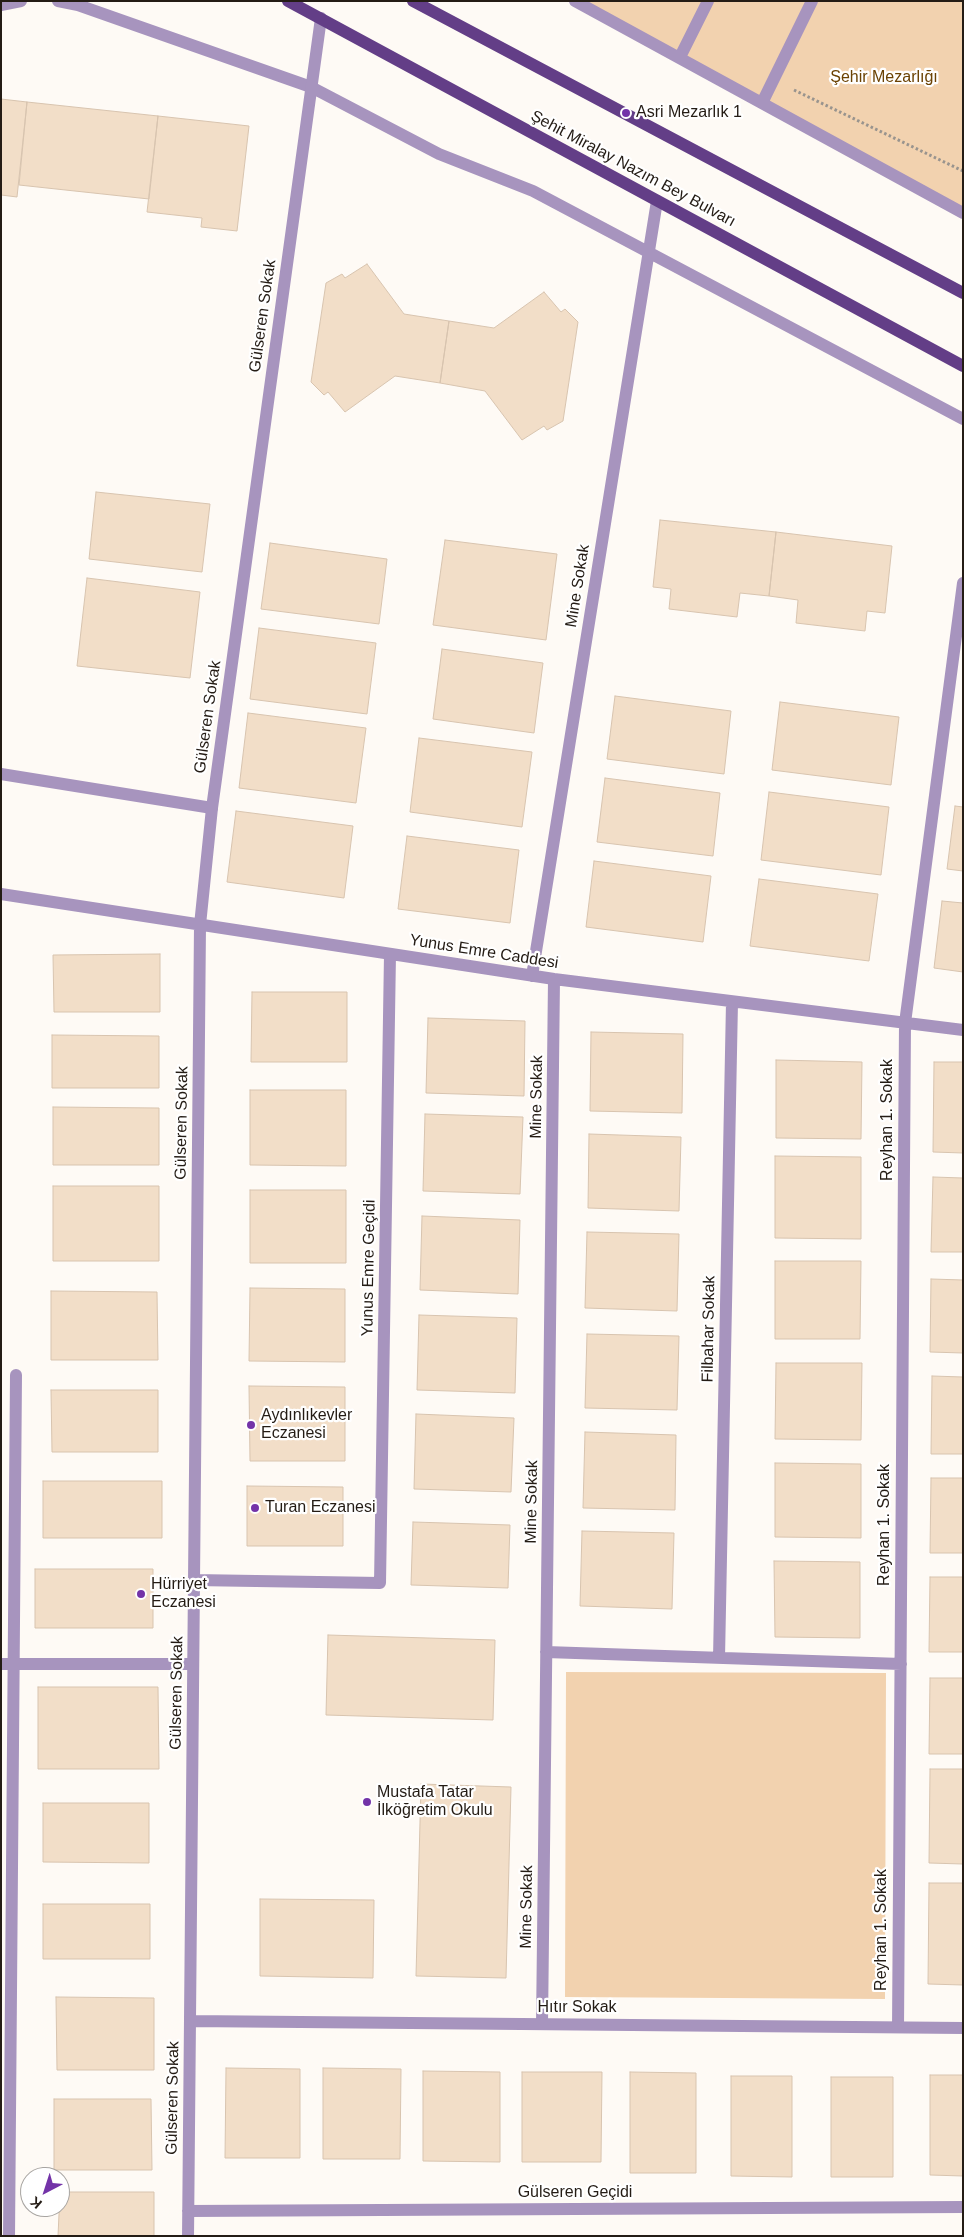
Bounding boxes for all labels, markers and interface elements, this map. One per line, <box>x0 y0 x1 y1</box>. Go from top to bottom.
park label: Şehir Mezarlığı <box>830 68 938 88</box>
place label: Asri Mezarlık 1 <box>636 103 742 123</box>
street label: Şehit Miralay Nazım Bey Bulvarı <box>527 107 739 231</box>
marker: Asri Mezarlık 1 <box>620 107 632 119</box>
street label: Gülseren Sokak <box>246 258 280 374</box>
street label: Mine Sokak <box>562 543 594 629</box>
street label: Gülseren Sokak <box>191 659 225 775</box>
street label: Yunus Emre Caddesi <box>408 931 560 973</box>
street label: Mine Sokak <box>527 1055 547 1139</box>
street label: Reyhan 1. Sokak <box>878 1059 898 1181</box>
street label: Gülseren Sokak <box>171 1066 193 1180</box>
street label: Yunus Emre Geçidi <box>358 1199 380 1337</box>
street label: Filbahar Sokak <box>698 1275 720 1383</box>
place label: Aydınlıkevler Eczanesi <box>261 1406 352 1444</box>
marker: Aydınlıkevler Eczanesi <box>245 1419 257 1431</box>
street label: Mine Sokak <box>522 1460 542 1544</box>
street label: Reyhan 1. Sokak <box>875 1464 895 1586</box>
place label: Turan Eczanesi <box>265 1498 376 1518</box>
marker: Turan Eczanesi <box>249 1502 261 1514</box>
place label: Hürriyet Eczanesi <box>151 1575 216 1613</box>
marker: Hürriyet Eczanesi <box>135 1588 147 1600</box>
street label: Gülseren Sokak <box>166 1636 188 1750</box>
place label: Mustafa Tatar İlköğretim Okulu <box>377 1783 493 1821</box>
marker: Mustafa Tatar İlköğretim Okulu <box>361 1796 373 1808</box>
street label: Mine Sokak <box>517 1865 537 1949</box>
street label: Reyhan 1. Sokak <box>872 1869 892 1991</box>
street label: Hıtır Sokak <box>537 1998 617 2018</box>
street label: Gülseren Sokak <box>162 2041 184 2155</box>
north arrow <box>20 2167 70 2217</box>
street label: Gülseren Geçidi <box>518 2183 632 2203</box>
text: K <box>27 2193 45 2212</box>

